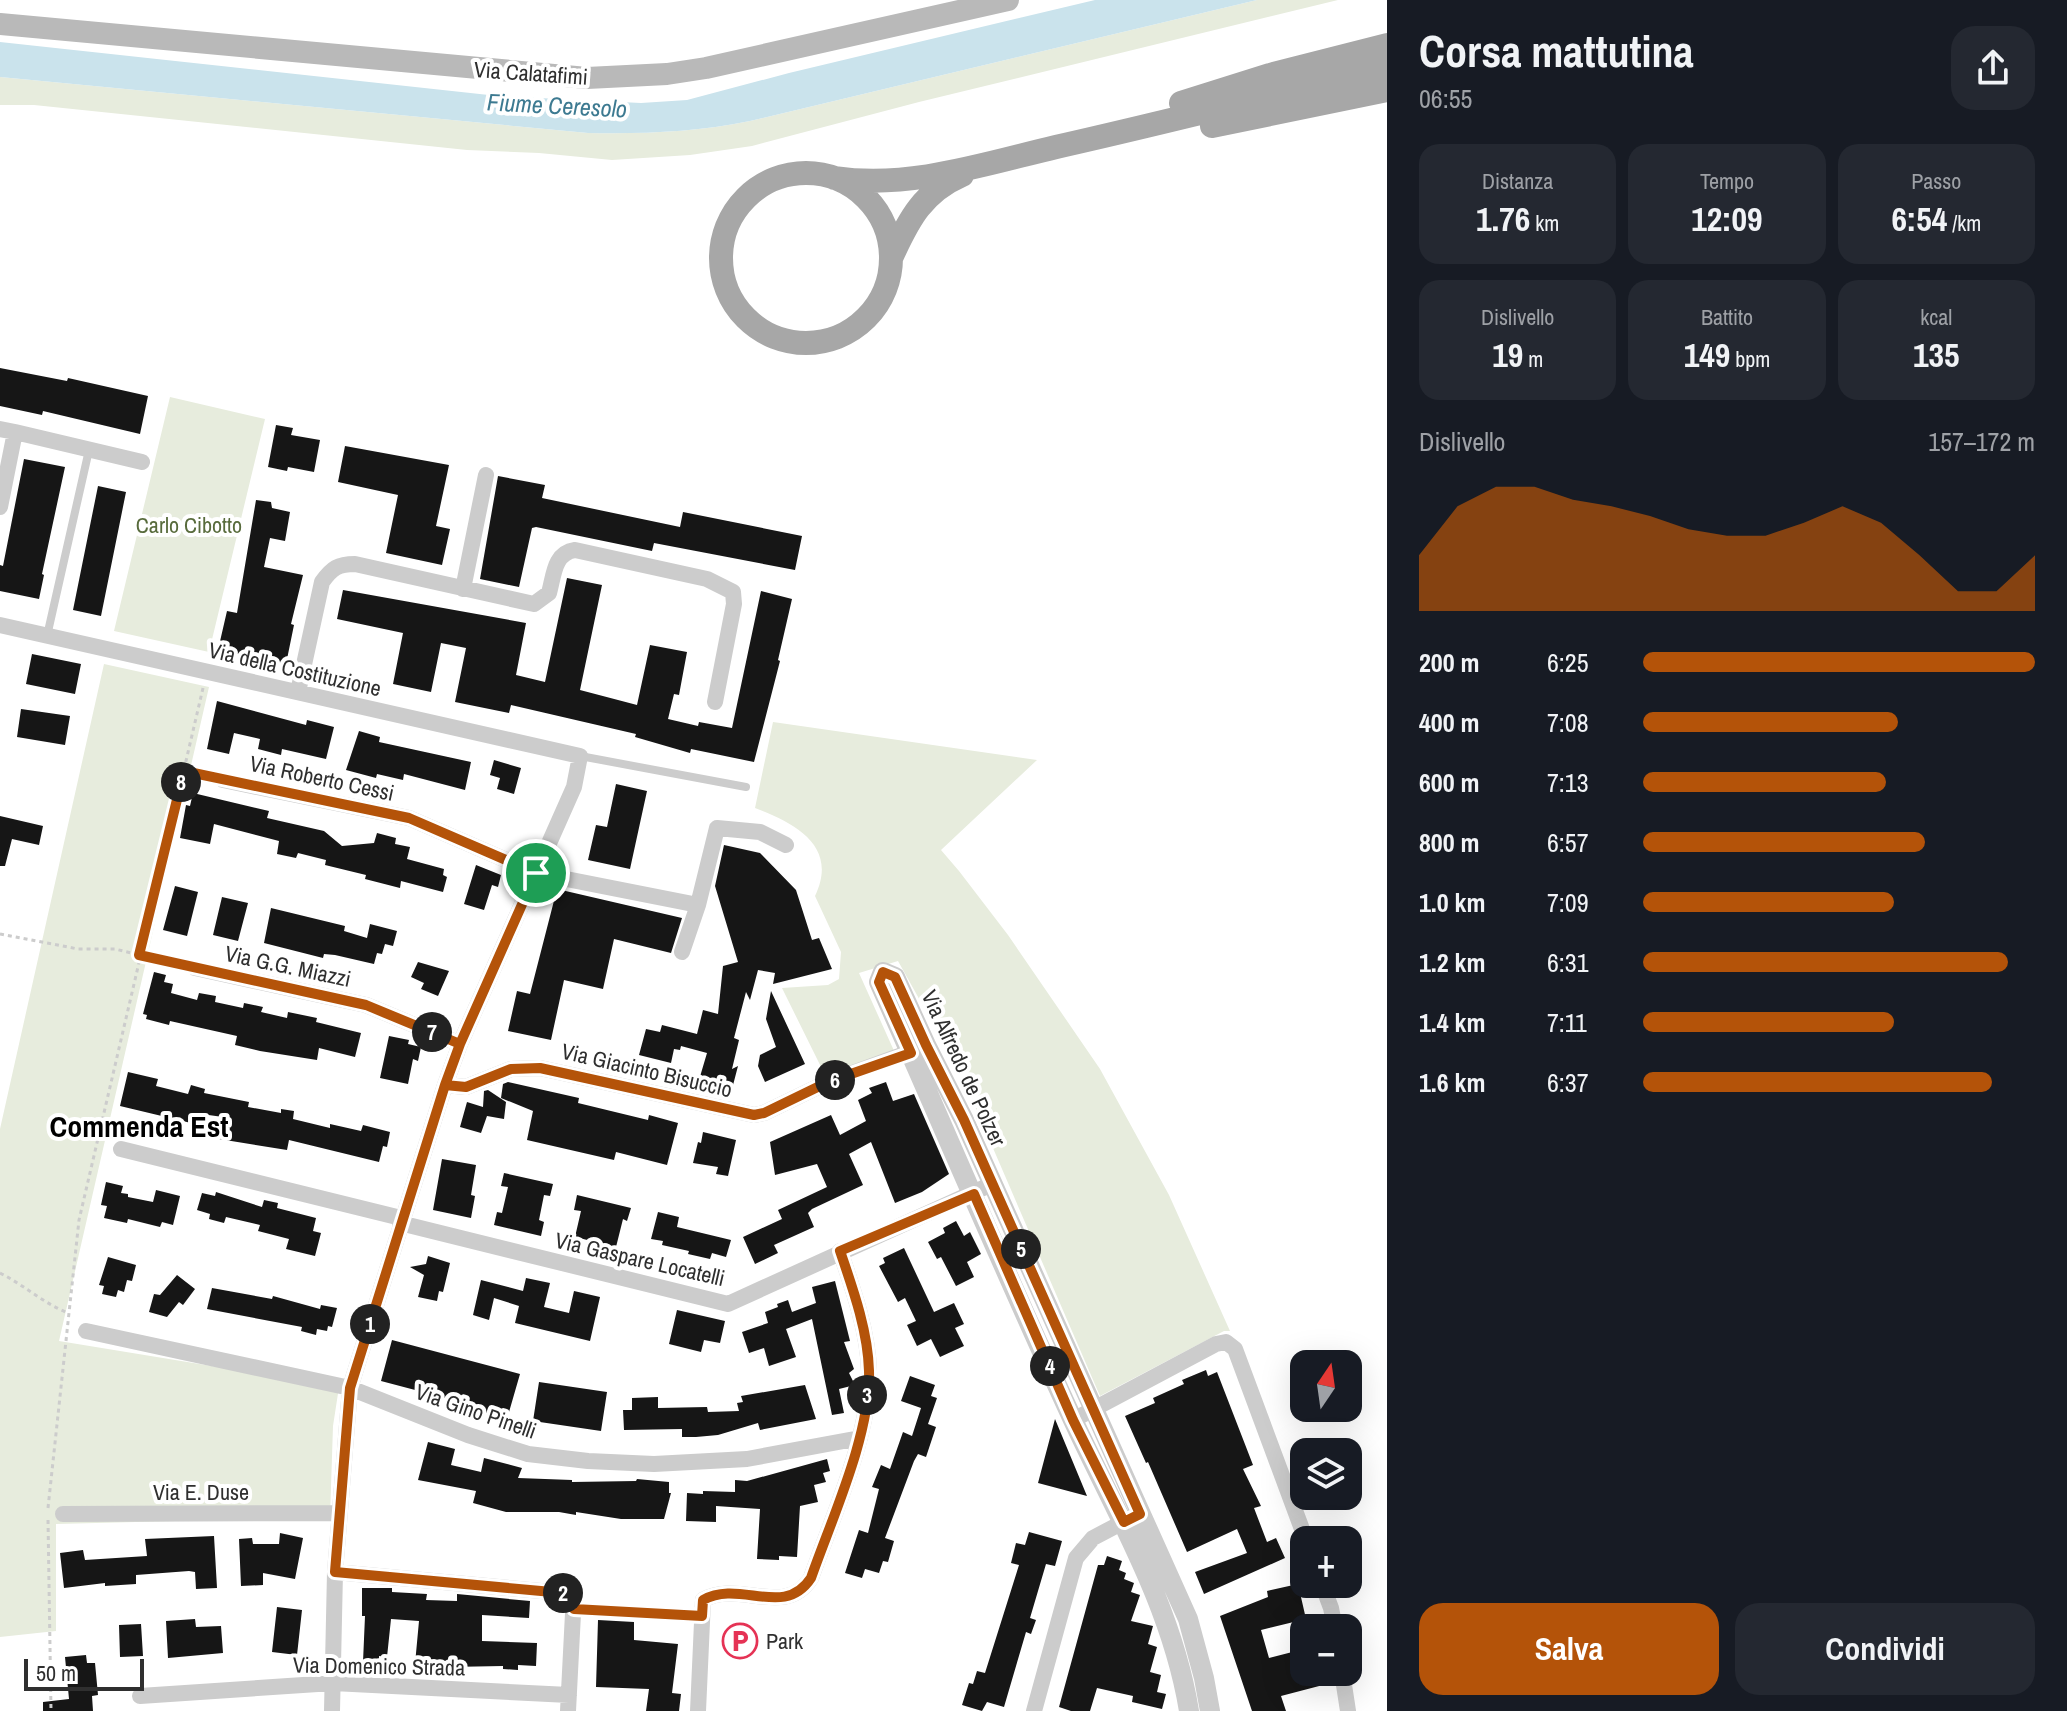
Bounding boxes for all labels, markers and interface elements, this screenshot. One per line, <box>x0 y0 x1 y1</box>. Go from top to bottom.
text: Corsa mattutina <box>1419 21 1694 81</box>
button: share <box>1951 26 2035 110</box>
street label: Via Calatafimi <box>473 54 589 92</box>
text: 06:55 <box>1419 81 1472 116</box>
water label: Fiume Ceresolo <box>486 85 628 125</box>
text: Distanza <box>1482 166 1553 196</box>
text: Tempo <box>1700 166 1754 196</box>
text: Passo <box>1911 166 1961 196</box>
text: 1.76 <box>1476 196 1530 242</box>
text: 12:09 <box>1691 196 1763 242</box>
text: 6:54 <box>1891 196 1947 242</box>
text: km <box>1530 208 1559 238</box>
text: /km <box>1947 208 1981 238</box>
text: Dislivello <box>1481 302 1554 332</box>
text: Battito <box>1701 302 1753 332</box>
text: kcal <box>1920 302 1952 332</box>
text: 19 <box>1492 332 1523 378</box>
text: 149 <box>1684 332 1730 378</box>
text: 135 <box>1913 332 1960 378</box>
text: m <box>1523 344 1543 374</box>
text: bpm <box>1730 344 1770 374</box>
text: Dislivello <box>1419 424 1505 459</box>
text: 157–172 m <box>1928 424 2035 459</box>
park label: Carlo Cibotto <box>136 510 242 540</box>
street label: Via della Costituzione <box>206 635 384 703</box>
text: 200 m <box>1419 645 1479 680</box>
text: 6:25 <box>1547 645 1589 680</box>
text: 400 m <box>1419 705 1479 740</box>
text: 7:08 <box>1547 705 1589 740</box>
street label: Via Roberto Cessi <box>247 748 397 808</box>
pin: 8 <box>161 762 201 802</box>
text: 600 m <box>1419 765 1479 800</box>
text: 7:13 <box>1547 765 1589 800</box>
text: 8 <box>176 767 186 797</box>
text: 800 m <box>1419 825 1479 860</box>
text: 6:57 <box>1547 825 1589 860</box>
pin <box>502 839 570 907</box>
icon: arrive <box>514 851 558 895</box>
text: 1.0 km <box>1419 885 1485 920</box>
text: 7:09 <box>1547 885 1589 920</box>
street label: Via G.G. Miazzi <box>222 938 354 994</box>
text: 1.2 km <box>1419 945 1485 980</box>
text: 6:31 <box>1547 945 1589 980</box>
street label: Via Alfredo de Polzer <box>915 985 1013 1151</box>
text: 1.4 km <box>1419 1005 1485 1040</box>
text: 7:11 <box>1547 1005 1587 1040</box>
pin: 7 <box>412 1012 452 1052</box>
text: 7 <box>427 1017 437 1047</box>
street label: Via Giacinto Bisuccio <box>559 1036 735 1104</box>
pin: 6 <box>815 1060 855 1100</box>
text: 6 <box>830 1065 840 1095</box>
text: 1.6 km <box>1419 1065 1485 1100</box>
text: 6:37 <box>1547 1065 1589 1100</box>
district label: Commenda Est <box>49 1106 229 1146</box>
street label: Via Gaspare Locatelli <box>552 1225 728 1293</box>
pin: 5 <box>1001 1229 1041 1269</box>
text: 5 <box>1016 1234 1026 1264</box>
pin: 1 <box>350 1304 390 1344</box>
text: 1 <box>365 1309 375 1339</box>
pin: 4 <box>1030 1346 1070 1386</box>
north arrow <box>1290 1350 1362 1422</box>
map controls <box>1290 1350 1362 1686</box>
text: 4 <box>1045 1351 1055 1381</box>
pin: 3 <box>847 1375 887 1415</box>
street label: Via Gino Pinelli <box>412 1376 540 1446</box>
text: 3 <box>862 1380 872 1410</box>
button: layers <box>1290 1438 1362 1510</box>
street label: Via E. Duse <box>153 1477 249 1507</box>
button: + <box>1290 1526 1362 1598</box>
pin: 2 <box>543 1573 583 1613</box>
text: 2 <box>558 1578 568 1608</box>
button: Salva <box>1419 1603 1719 1695</box>
button: Condividi <box>1735 1603 2035 1695</box>
button: − <box>1290 1614 1362 1686</box>
parking icon: Park <box>721 1622 759 1660</box>
place label: Park <box>766 1626 804 1656</box>
street label: Via Domenico Strada <box>293 1649 465 1683</box>
scale bar <box>24 1655 144 1691</box>
text: 50 m <box>36 1658 76 1688</box>

